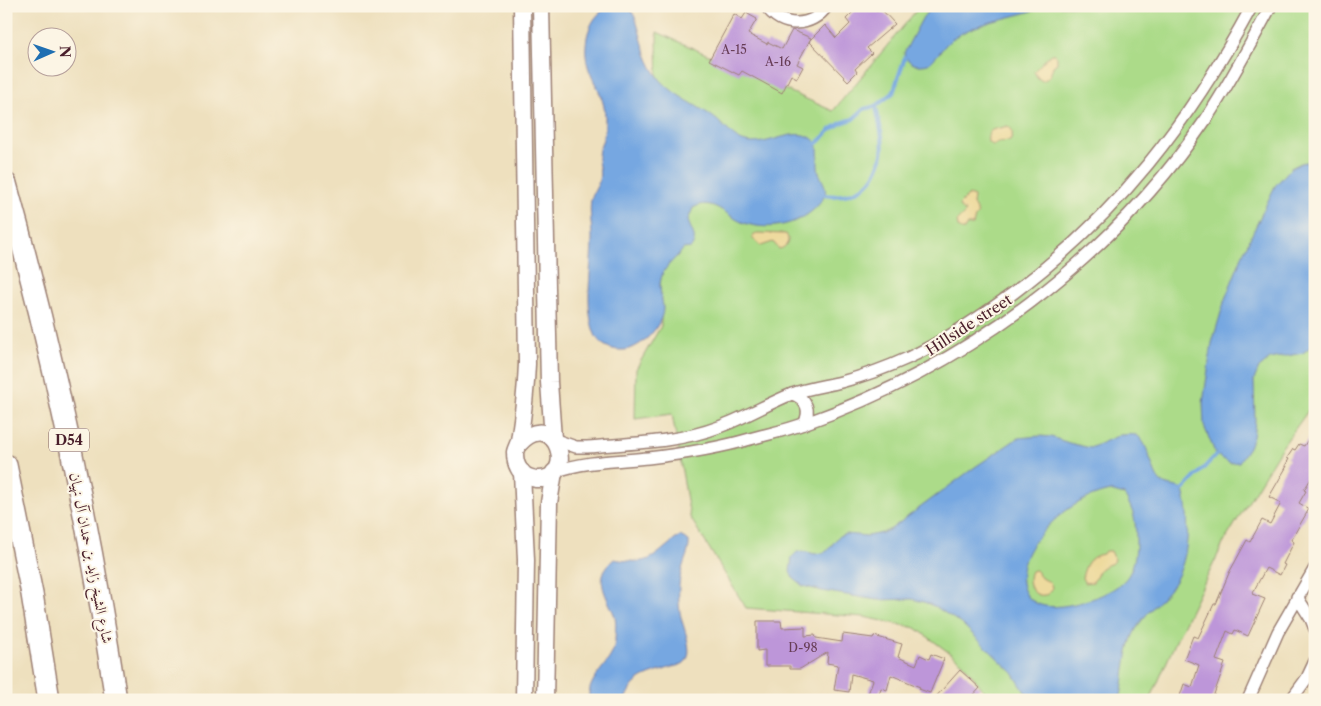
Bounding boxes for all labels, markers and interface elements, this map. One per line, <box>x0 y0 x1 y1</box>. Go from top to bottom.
north arrow <box>28 28 78 78</box>
house number: A-15 <box>720 42 747 57</box>
text: N <box>56 45 74 58</box>
house number: A-16 <box>764 54 791 69</box>
street label: Hillside street <box>922 289 1016 359</box>
road number: D54 <box>49 428 89 452</box>
street label: شارع الشيخ زايد بن حمدان آل نهيان <box>61 471 117 646</box>
house number: D-98 <box>788 640 818 655</box>

